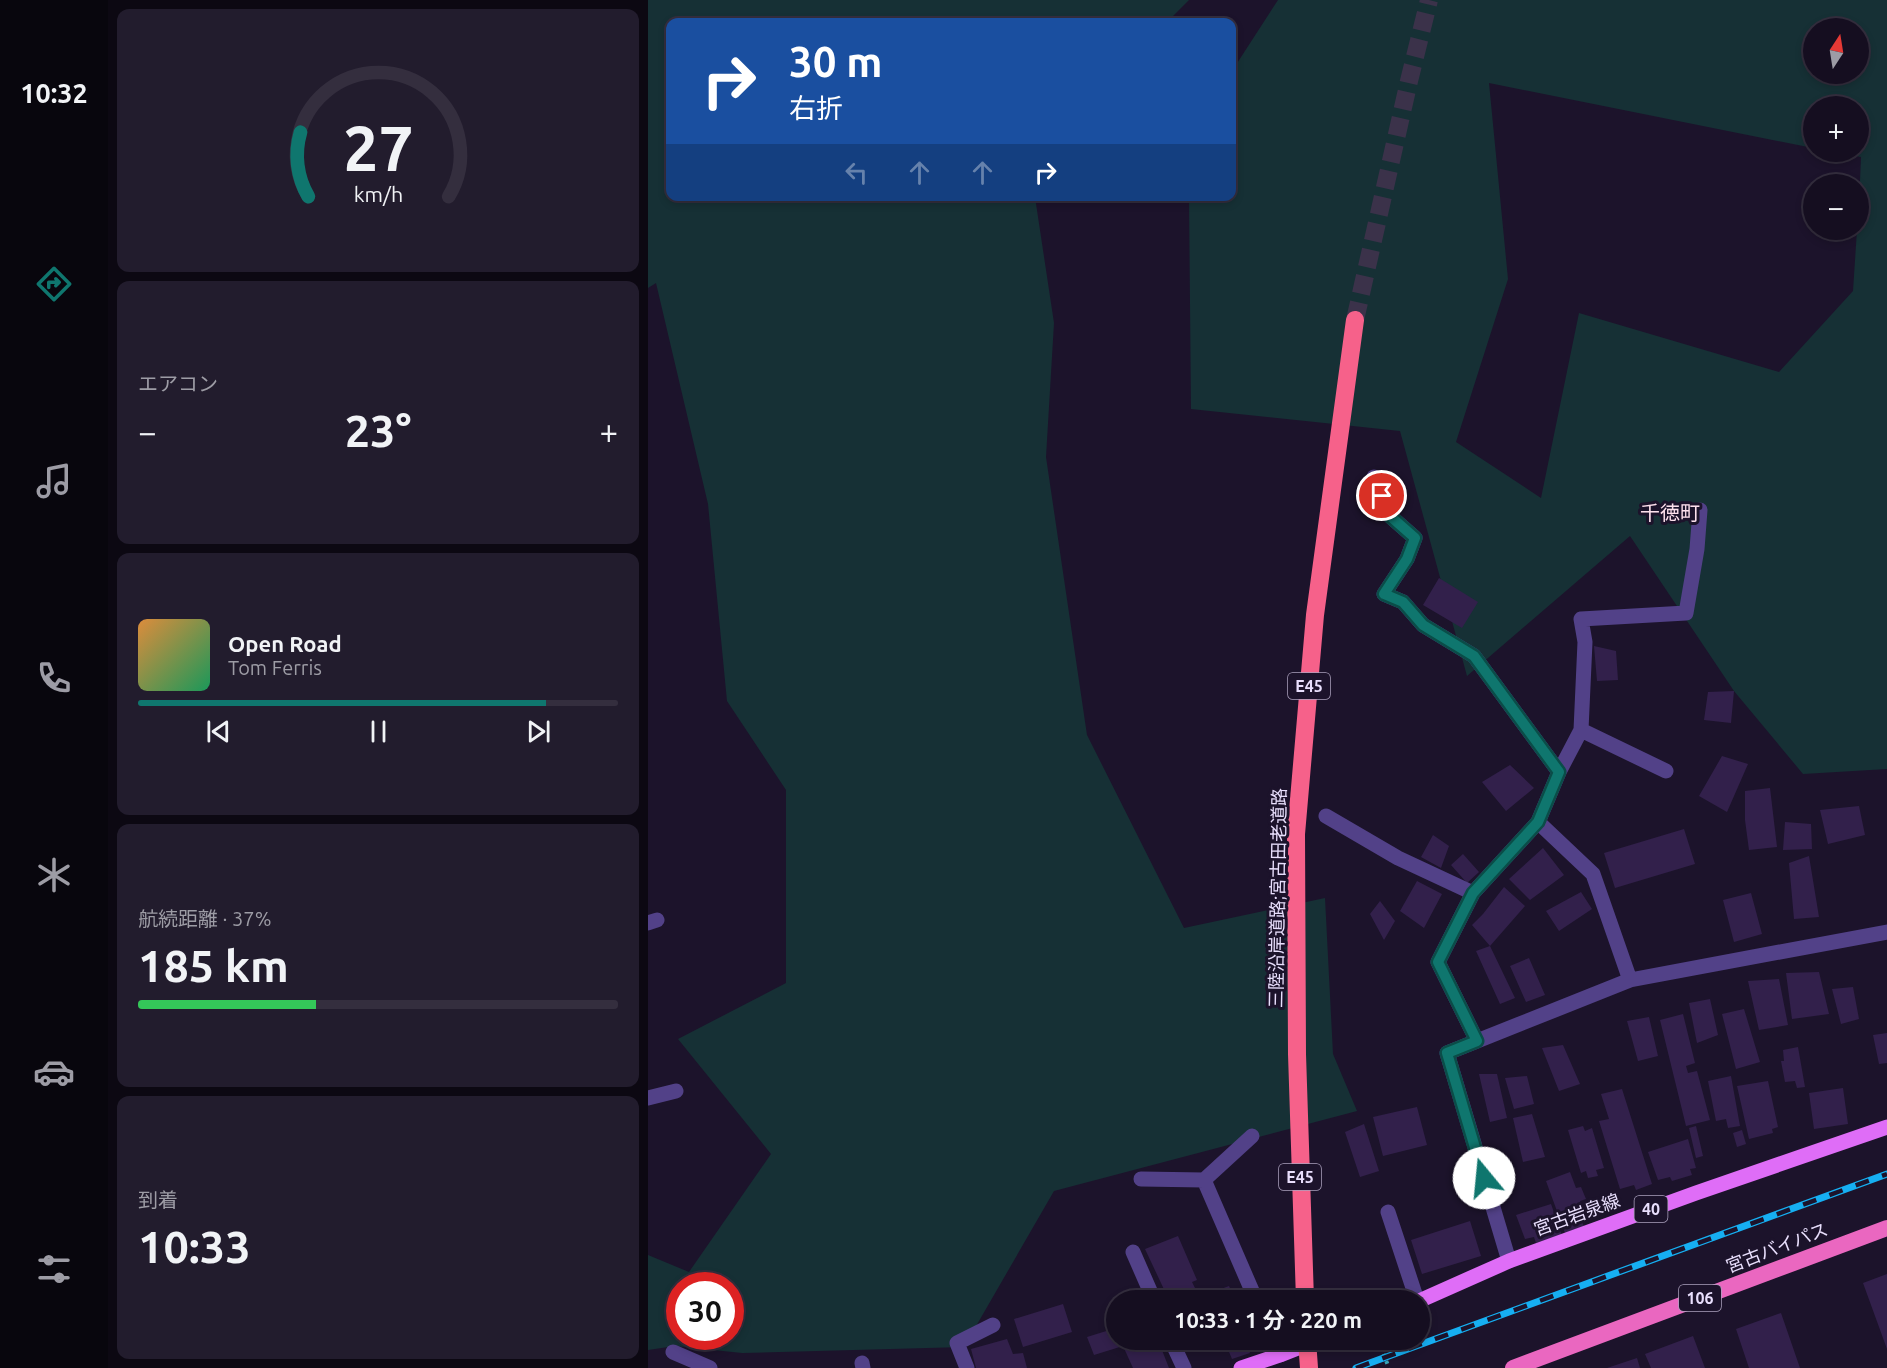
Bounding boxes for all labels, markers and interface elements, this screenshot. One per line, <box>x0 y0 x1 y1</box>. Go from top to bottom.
north arrow <box>1803 18 1869 84</box>
map controls <box>1803 18 1869 240</box>
text: 30 m <box>789 38 883 85</box>
icon: right <box>690 42 768 120</box>
text: 10:32 <box>20 78 88 108</box>
text: 右折 <box>789 93 843 123</box>
button: + <box>1803 96 1869 162</box>
text: 27 <box>343 114 413 184</box>
icon: left <box>840 156 873 189</box>
icon: ahead <box>903 156 936 189</box>
icon: ahead <box>966 156 999 189</box>
icon: right <box>1029 156 1062 189</box>
button: − <box>1803 174 1869 240</box>
text: km/h <box>353 183 403 207</box>
icon: directions <box>33 263 75 305</box>
text: エアコン <box>138 372 218 395</box>
text: 23° <box>345 405 411 456</box>
text: − <box>138 413 157 450</box>
text: + <box>599 413 618 450</box>
icon: music <box>33 460 75 502</box>
pin <box>1356 470 1407 521</box>
icon: arrive <box>1365 479 1398 512</box>
district label: 千徳町 <box>1640 501 1700 524</box>
text: Open Road <box>228 631 342 656</box>
text: Tom Ferris <box>228 656 322 679</box>
icon: phone <box>33 657 75 699</box>
road number: E45 <box>1288 673 1330 699</box>
icon: previous <box>202 715 235 748</box>
icon: pause <box>362 715 395 748</box>
icon: next <box>522 715 555 748</box>
street label: 三陸沿岸道路;宮古田老道路 <box>1265 788 1289 1008</box>
icon: climate <box>33 854 75 896</box>
text: 航続距離 · 37% <box>138 907 271 930</box>
text: 185 km <box>138 940 289 991</box>
icon: car <box>33 1051 75 1093</box>
position arrow <box>1452 1146 1516 1210</box>
road number: E45 <box>1279 1164 1321 1190</box>
text: 到着 <box>138 1188 178 1211</box>
street label: 宮古岩泉線 <box>1531 1189 1622 1239</box>
road number: 40 <box>1634 1196 1668 1222</box>
street label: 宮古バイパス <box>1723 1218 1830 1276</box>
text: 10:33 <box>138 1221 251 1272</box>
icon: filters <box>33 1248 75 1290</box>
speed limit sign: 30 <box>666 1272 744 1350</box>
road number: 106 <box>1679 1285 1721 1311</box>
text: 10:33 · 1 分 · 220 m <box>1174 1307 1362 1332</box>

